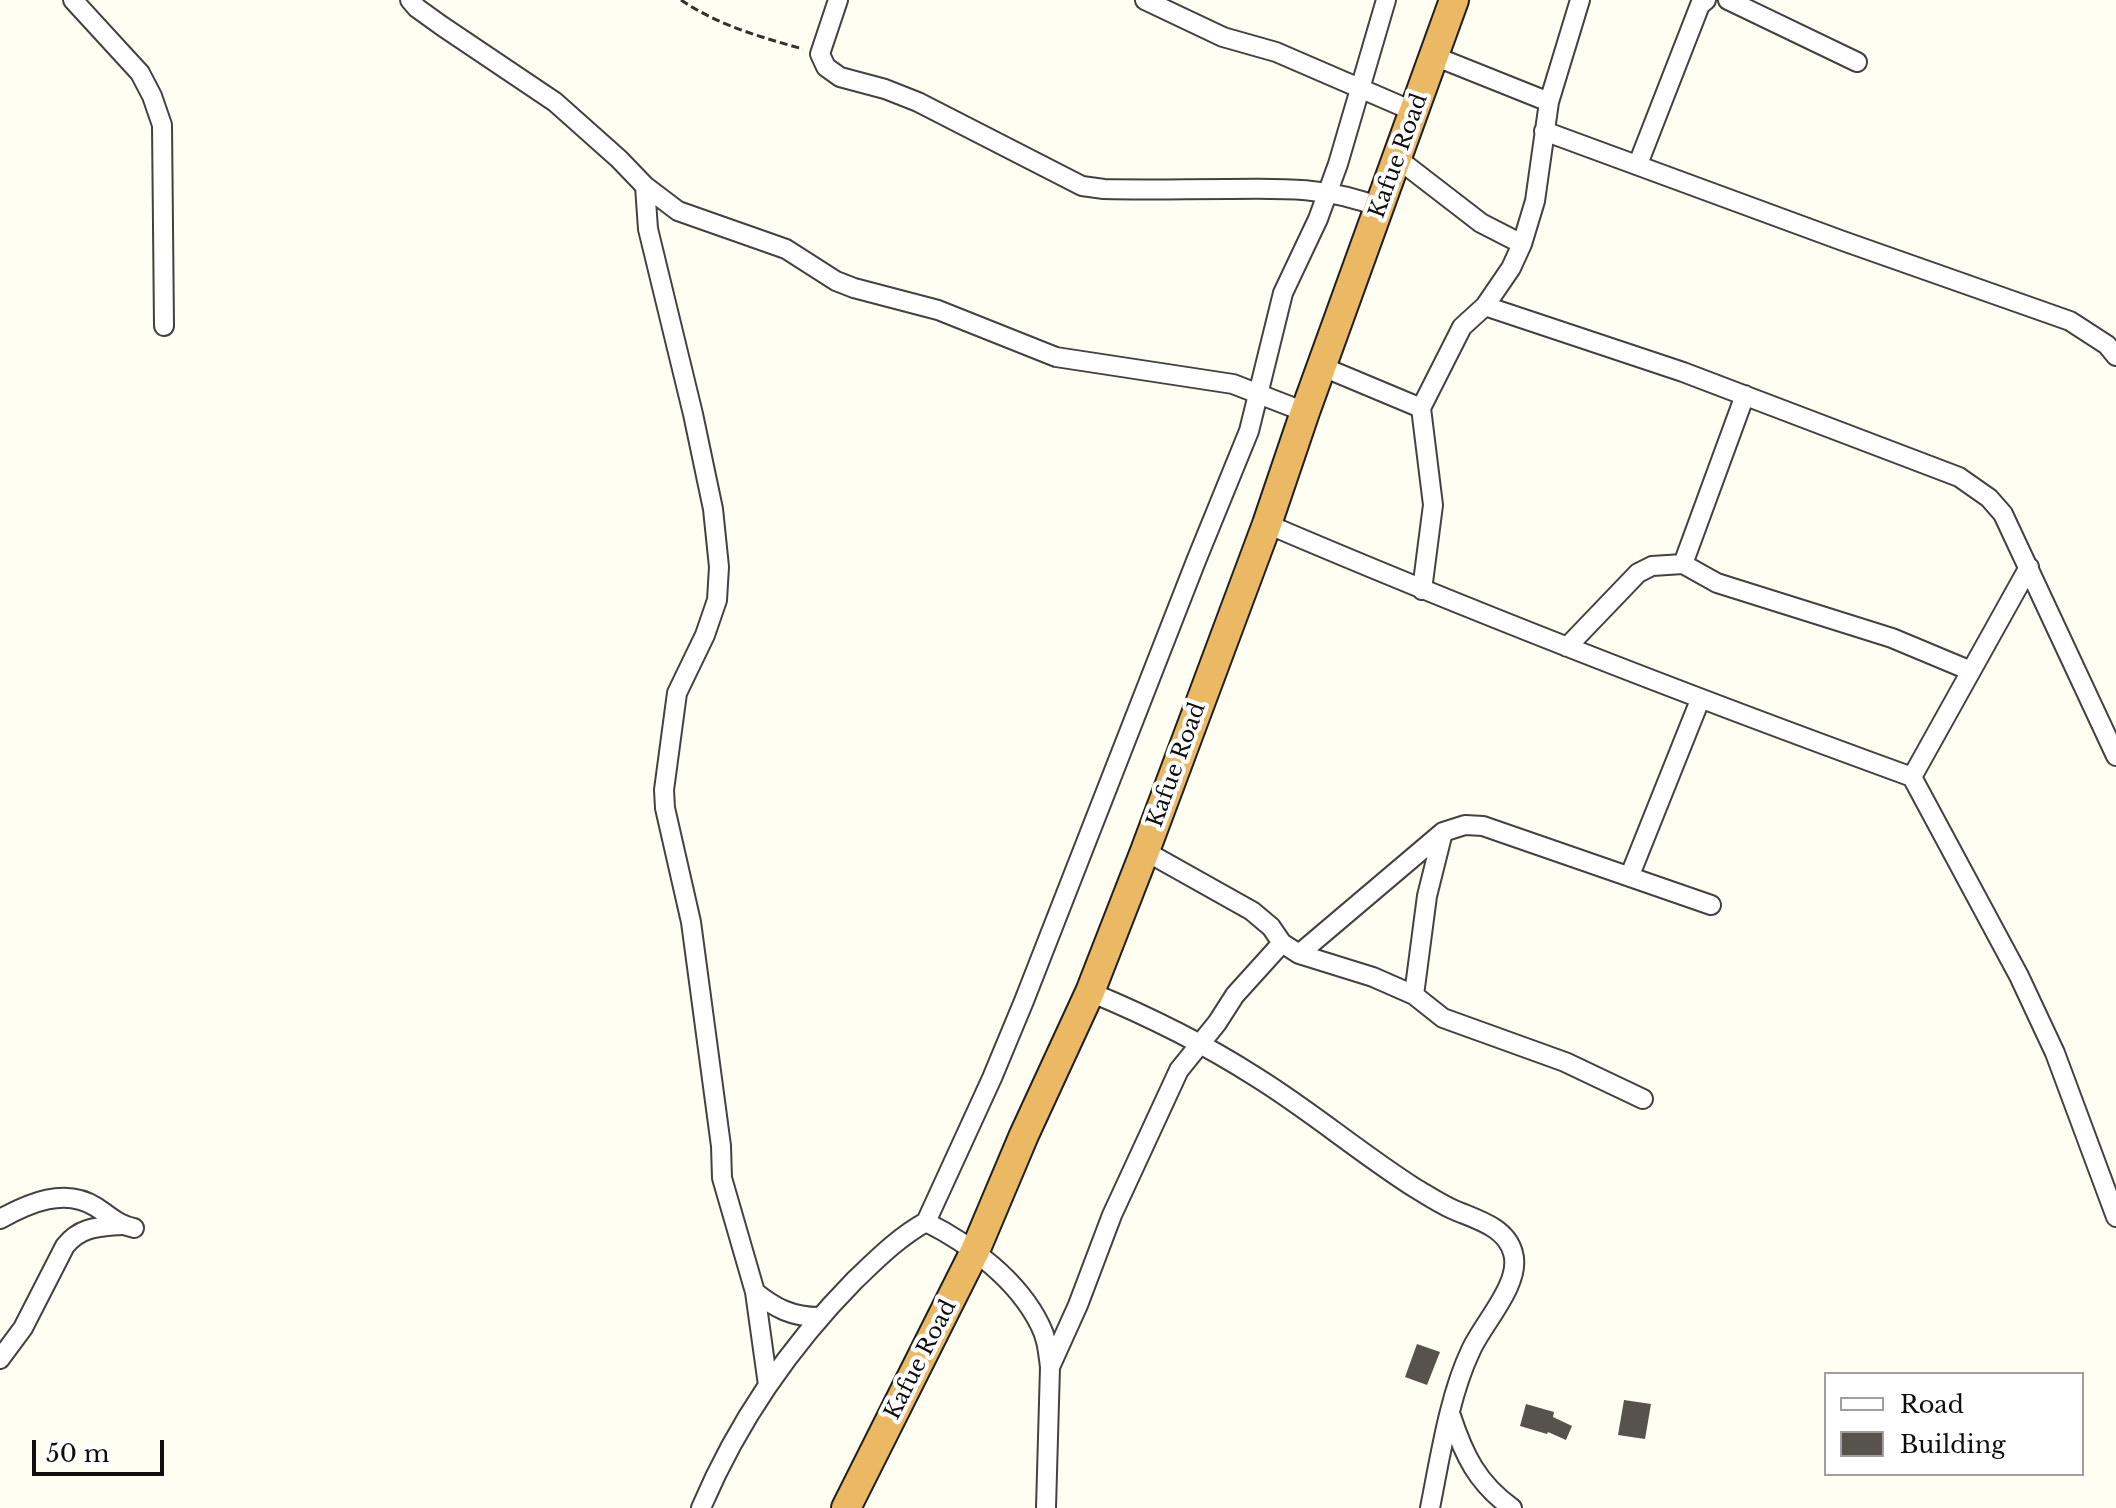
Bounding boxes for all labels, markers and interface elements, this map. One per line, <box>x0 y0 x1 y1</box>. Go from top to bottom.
street label: Kafue Road <box>1364 90 1434 222</box>
street label: Kafue Road <box>1142 699 1212 831</box>
street label: Kafue Road <box>880 1296 962 1424</box>
legend <box>1824 1372 2084 1476</box>
text: Road <box>1900 1390 1964 1419</box>
scale bar <box>36 1424 168 1474</box>
text: Building <box>1900 1430 2006 1459</box>
text: 50 m <box>46 1439 109 1468</box>

